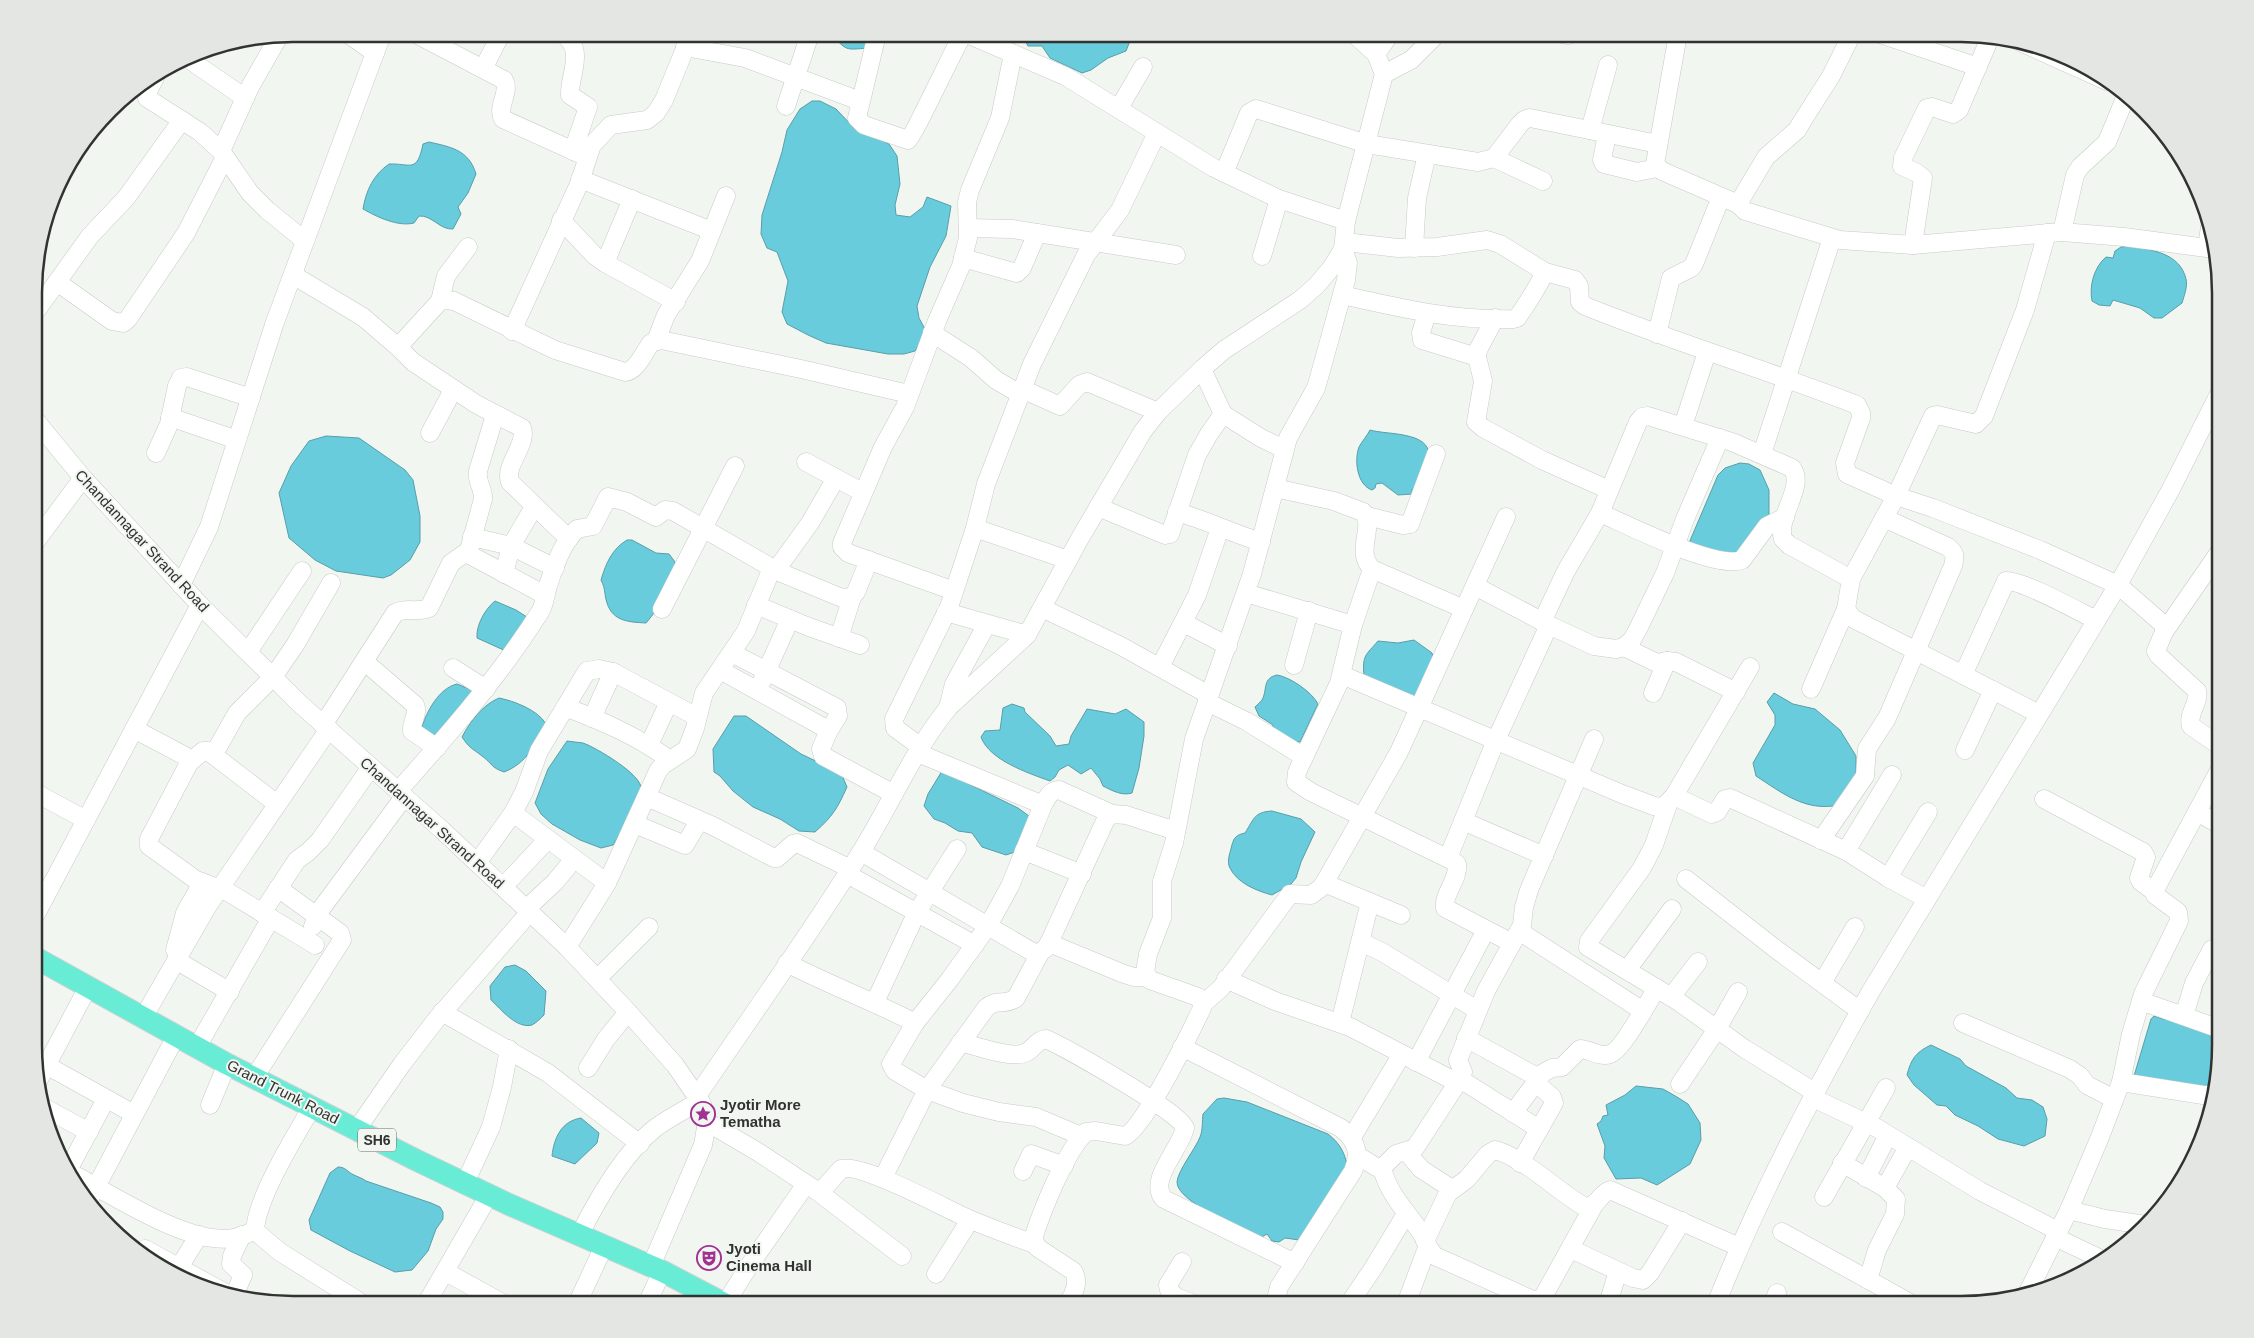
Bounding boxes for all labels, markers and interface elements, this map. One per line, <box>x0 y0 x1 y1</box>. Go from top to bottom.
street label: Chandannagar Strand Road <box>72 466 213 615</box>
street label: Chandannagar Strand Road <box>357 754 508 892</box>
street label: Grand Trunk Road <box>224 1056 342 1127</box>
place label: Jyotir More Tematha <box>720 1096 801 1130</box>
place icon: Jyotir More Tematha <box>690 1101 716 1127</box>
road number: SH6 <box>358 1128 396 1152</box>
place label: Jyoti Cinema Hall <box>726 1240 812 1274</box>
theatre icon: Jyoti Cinema Hall <box>696 1245 722 1271</box>

